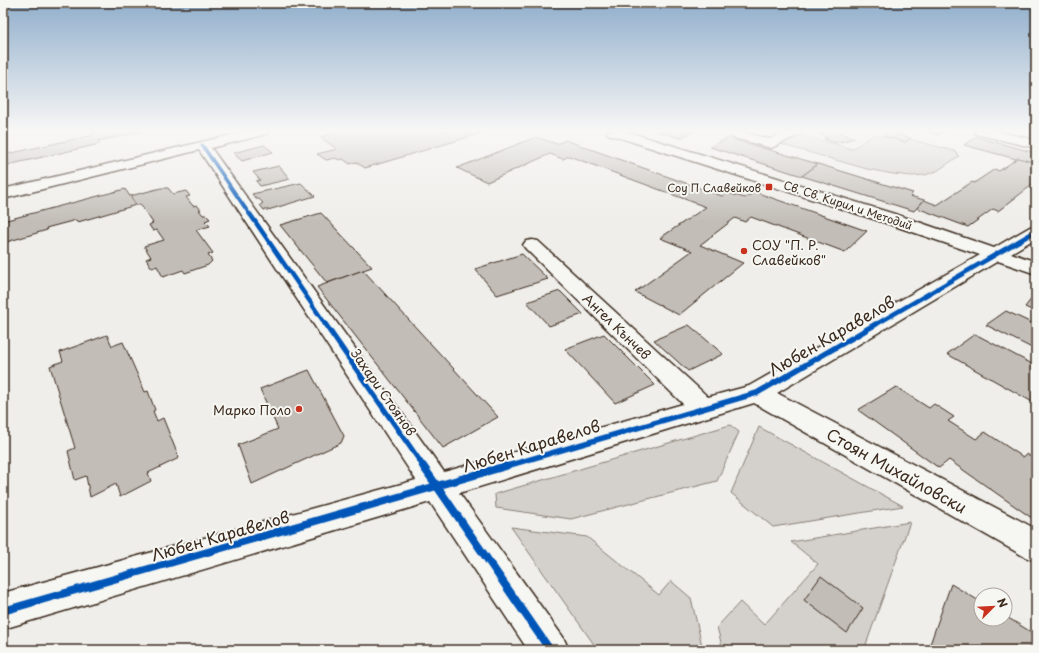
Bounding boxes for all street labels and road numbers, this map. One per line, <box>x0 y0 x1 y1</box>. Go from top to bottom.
street label: Св. Св. Кирил и Методий <box>781 176 915 234</box>
street label: Ангел Кънчев <box>579 289 655 363</box>
street label: Любен Каравелов <box>763 289 899 381</box>
street label: Захари Стоянов <box>347 345 421 439</box>
street label: Любен Каравелов <box>459 413 603 477</box>
street label: Стоян Михайловски <box>823 421 971 519</box>
street label: Любен Каравелов <box>148 504 292 566</box>

